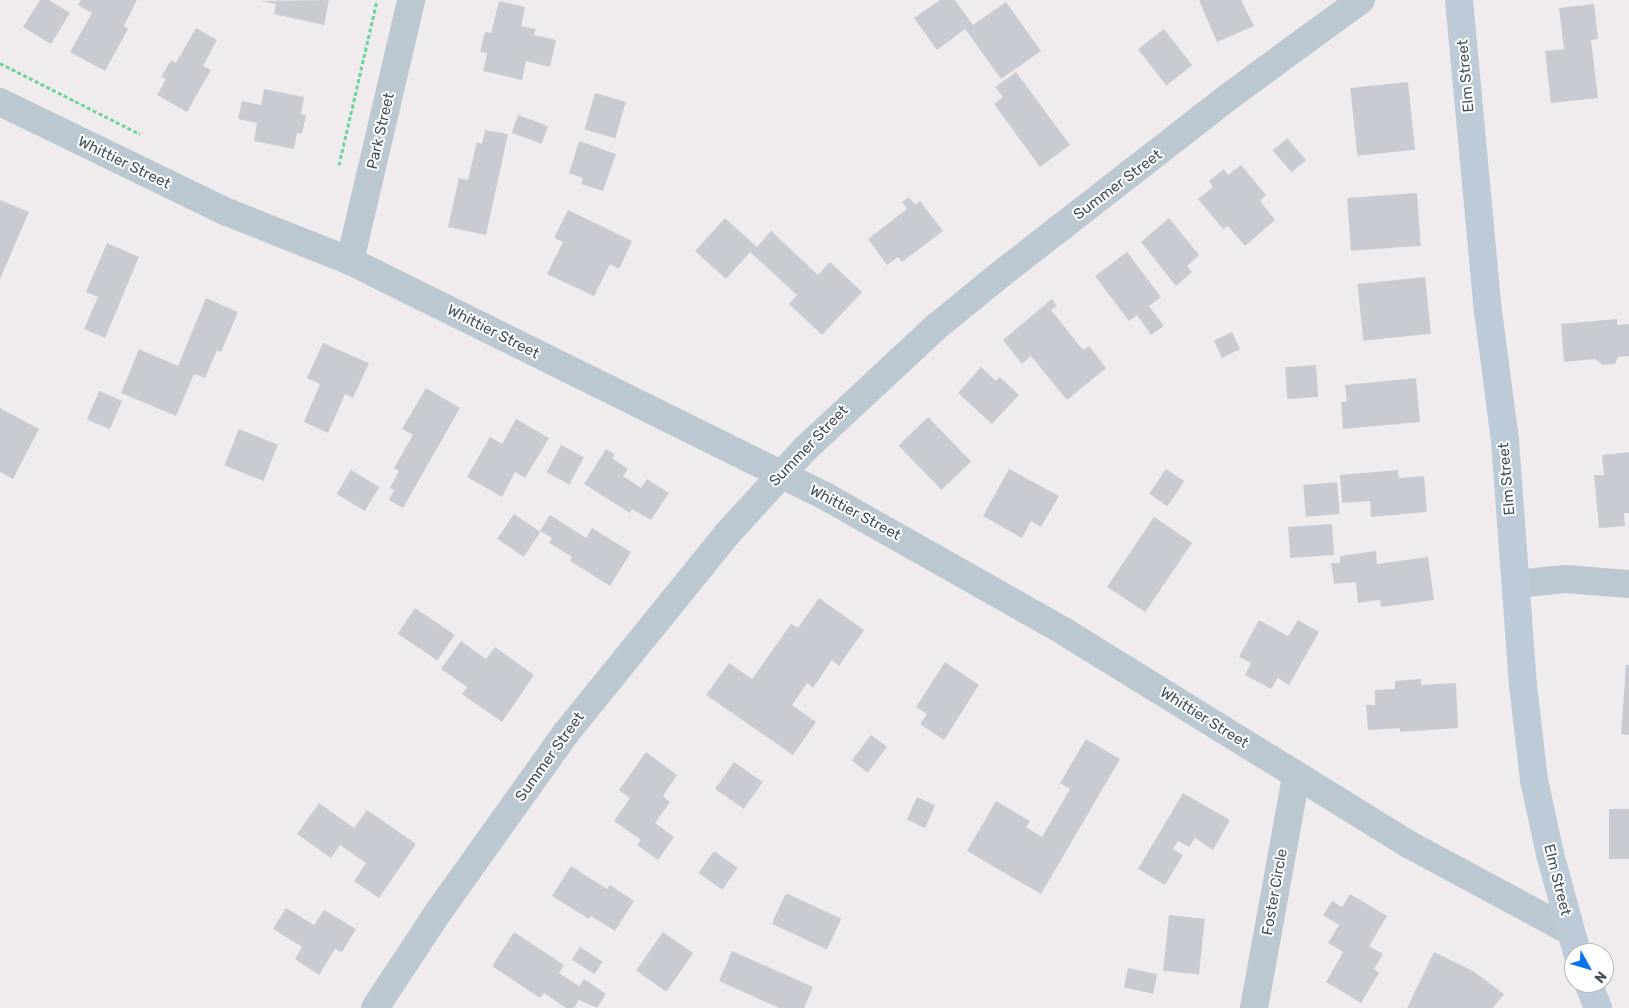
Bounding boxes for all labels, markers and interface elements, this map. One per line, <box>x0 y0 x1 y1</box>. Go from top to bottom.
street label: Elm Street <box>1454 39 1478 113</box>
street label: Park Street <box>363 91 399 171</box>
street label: Whittier Street <box>75 133 173 193</box>
street label: Summer Street <box>1070 146 1166 224</box>
street label: Whittier Street <box>444 301 542 363</box>
street label: Summer Street <box>766 402 852 490</box>
street label: Elm Street <box>1495 442 1519 516</box>
street label: Whittier Street <box>806 481 904 545</box>
street label: Whittier Street <box>1156 684 1252 752</box>
street label: Summer Street <box>512 709 588 805</box>
street label: Elm Street <box>1539 842 1575 918</box>
street label: Foster Circle <box>1258 847 1292 937</box>
north arrow <box>1564 943 1614 993</box>
text: N <box>1590 968 1610 986</box>

